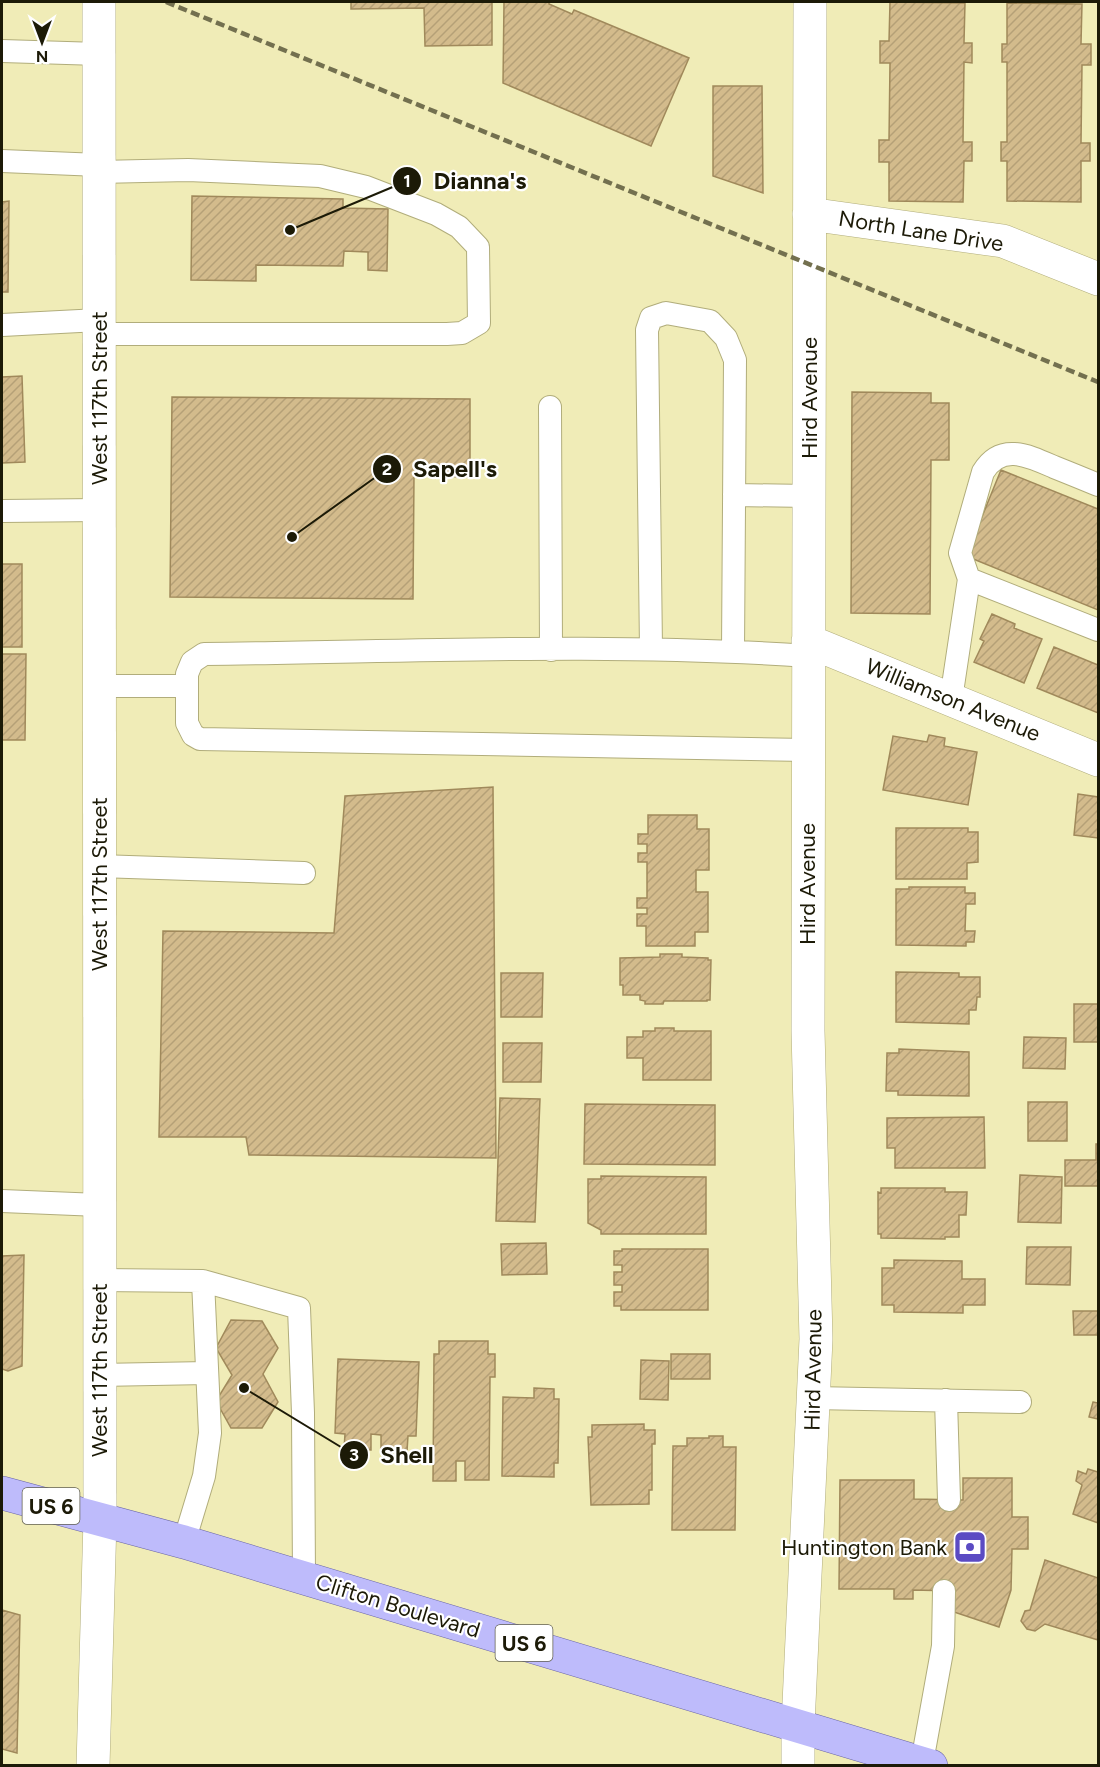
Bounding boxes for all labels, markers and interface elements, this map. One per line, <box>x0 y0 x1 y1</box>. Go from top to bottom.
north arrow <box>12 12 72 72</box>
text: N <box>36 47 48 66</box>
callout: Dianna's <box>392 160 539 202</box>
text: Dianna's <box>434 166 527 195</box>
text: 1 <box>403 170 411 192</box>
street label: North Lane Drive <box>837 205 1005 257</box>
street label: West 117th Street <box>86 311 113 485</box>
street label: Hird Avenue <box>796 337 823 459</box>
callout: Sapell's <box>372 448 509 490</box>
text: Sapell's <box>413 454 497 483</box>
text: 2 <box>382 458 392 480</box>
street label: Williamson Avenue <box>862 653 1044 747</box>
street label: West 117th Street <box>86 797 113 971</box>
street label: Hird Avenue <box>794 823 821 945</box>
street label: West 117th Street <box>86 1283 113 1457</box>
street label: Hird Avenue <box>798 1309 828 1431</box>
callout: Shell <box>339 1434 446 1476</box>
text: Shell <box>380 1440 434 1469</box>
text: 3 <box>349 1444 359 1466</box>
road number: US 6 <box>22 1488 80 1524</box>
bank icon: Huntington Bank <box>952 1529 988 1565</box>
place label: Huntington Bank <box>781 1534 947 1561</box>
street label: Clifton Boulevard <box>313 1568 483 1644</box>
road number: US 6 <box>496 1625 552 1661</box>

